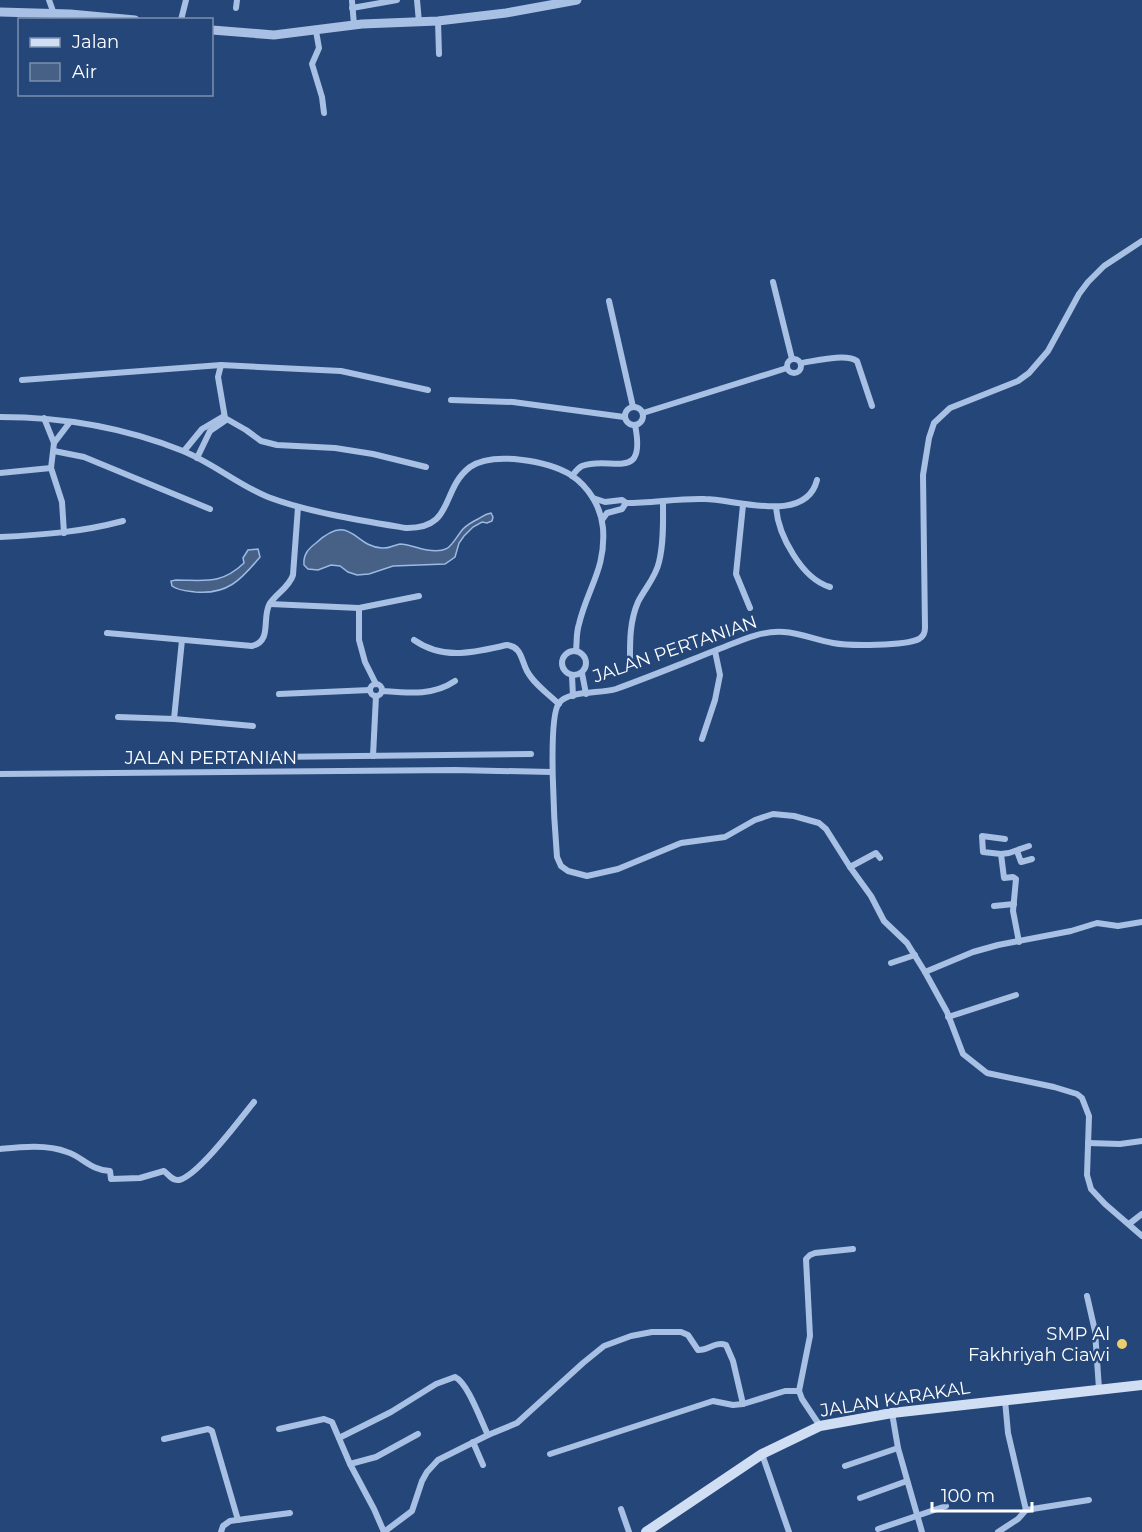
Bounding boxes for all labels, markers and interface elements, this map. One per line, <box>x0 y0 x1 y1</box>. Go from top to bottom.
legend <box>18 18 213 96</box>
text: Jalan <box>71 31 119 53</box>
text: Air <box>72 61 97 83</box>
street label: JALAN PERTANIAN <box>589 611 760 688</box>
street label: JALAN PERTANIAN <box>124 747 297 769</box>
place label: SMP Al Fakhriyah Ciawi <box>968 1323 1110 1366</box>
marker: SMP Al Fakhriyah Ciawi <box>1115 1337 1129 1351</box>
street label: JALAN KARAKAL <box>817 1376 972 1422</box>
scale bar <box>932 1475 1032 1513</box>
text: 100 m <box>941 1485 995 1507</box>

